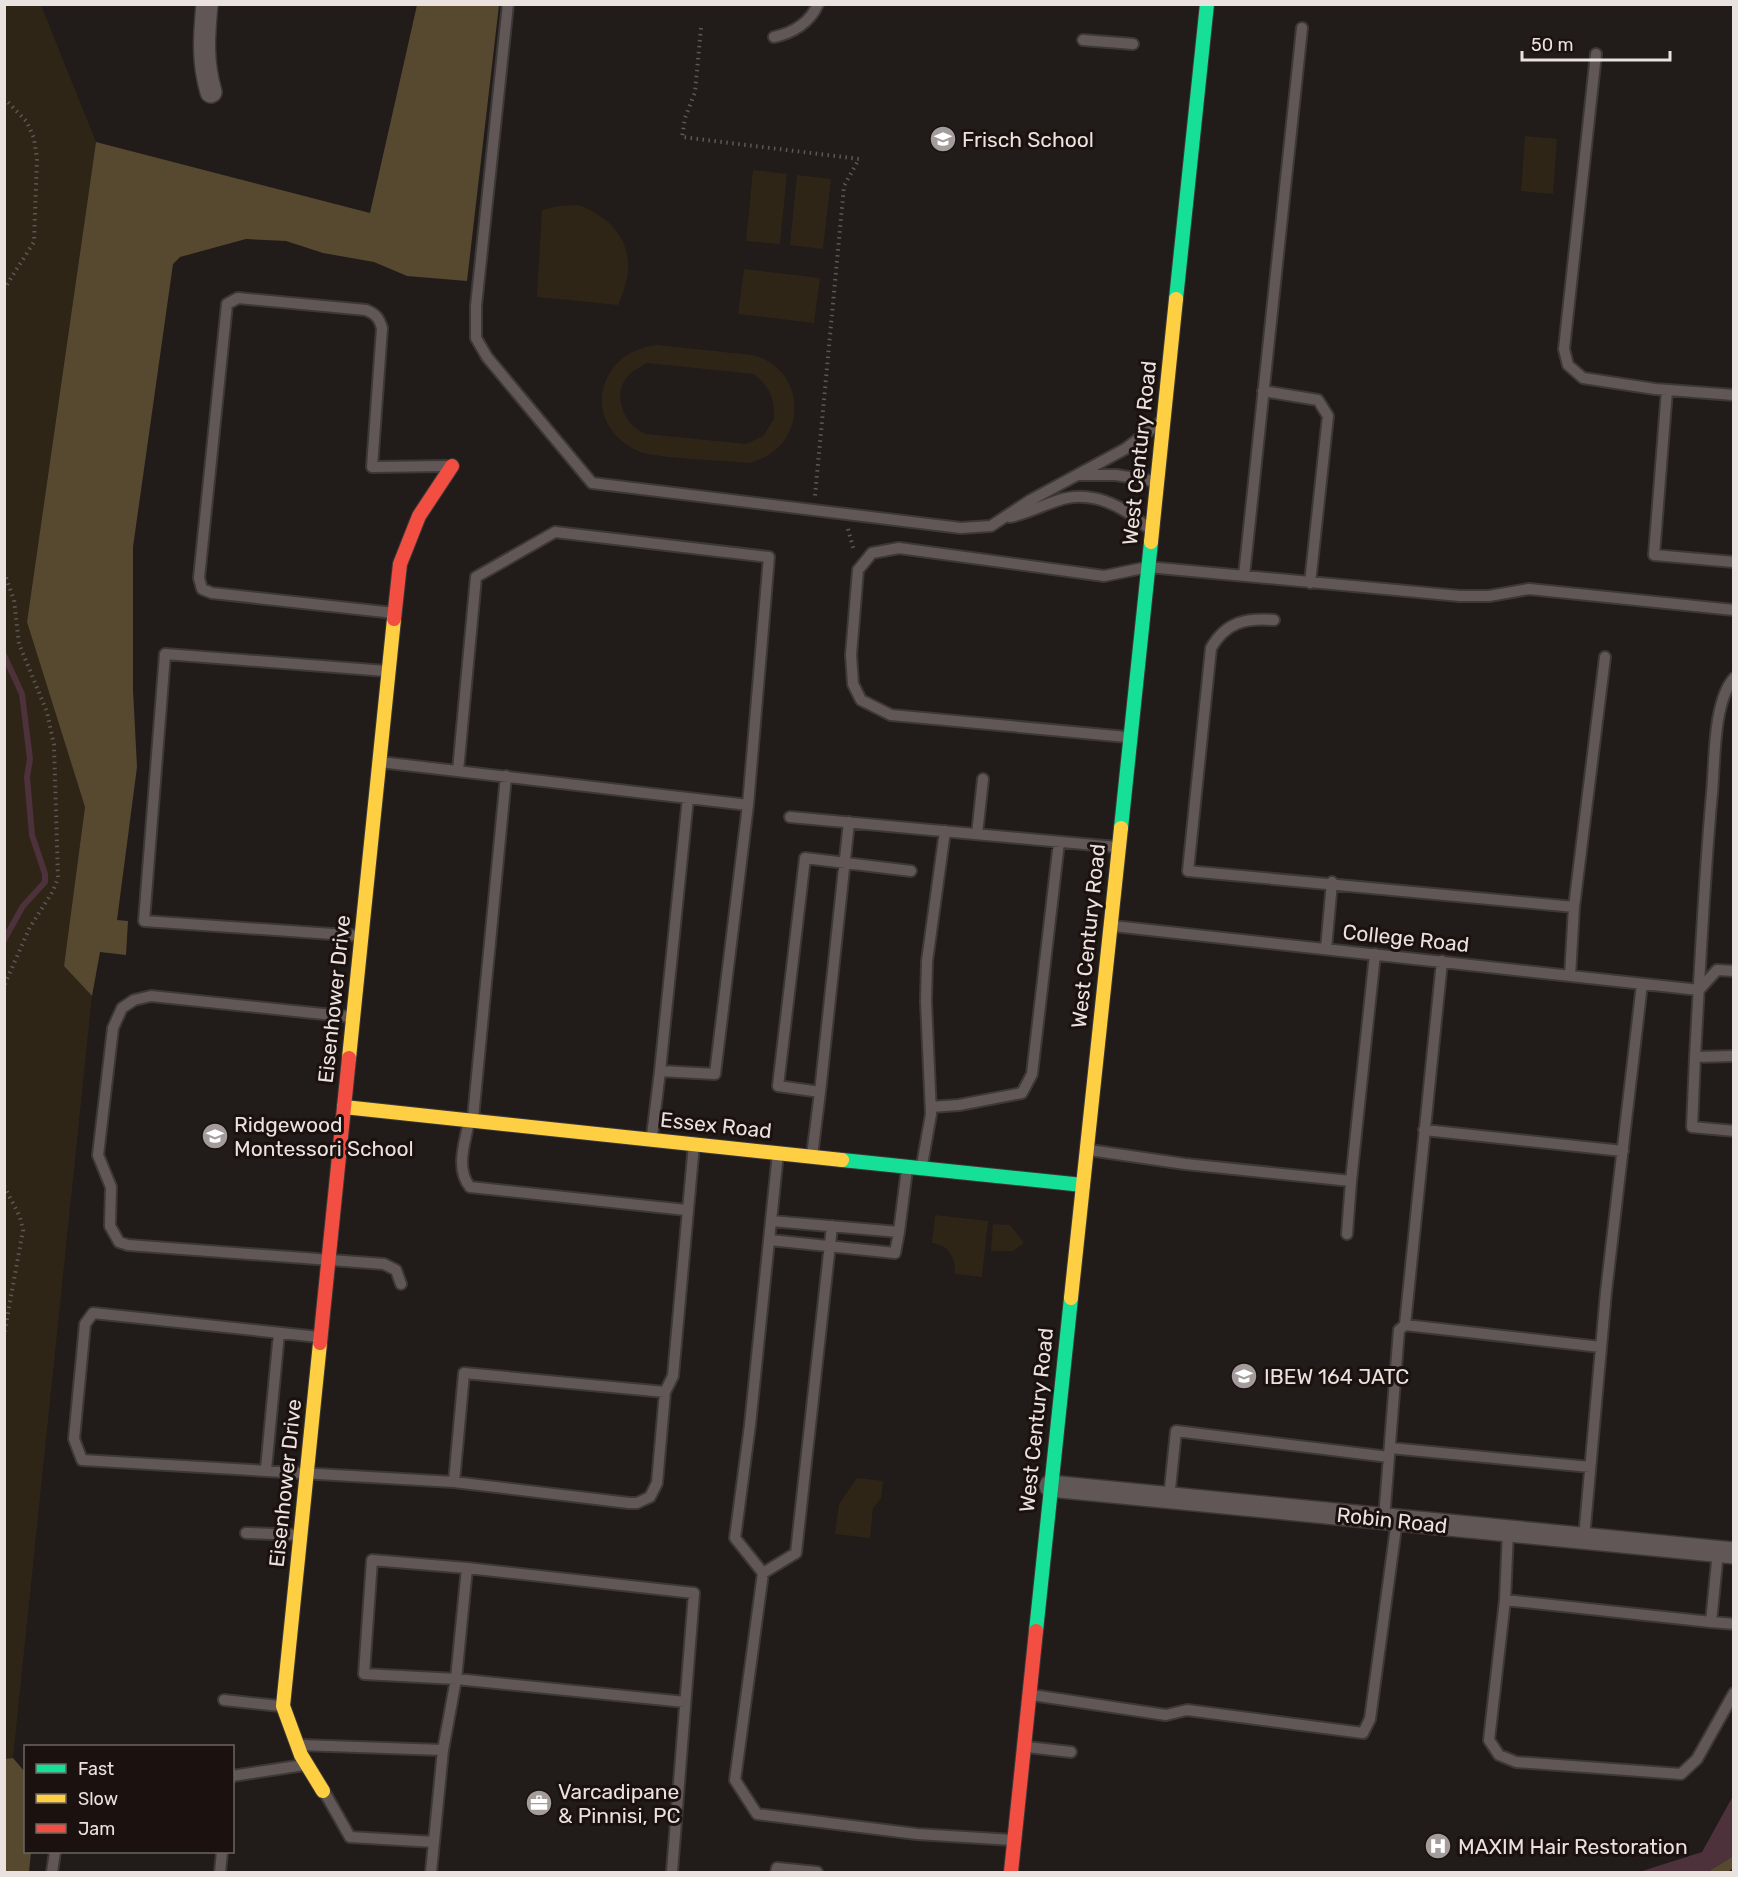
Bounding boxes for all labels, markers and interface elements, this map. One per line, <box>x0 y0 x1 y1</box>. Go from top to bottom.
scale bar <box>1522 24 1670 62</box>
text: 50 m <box>1531 34 1574 56</box>
school or university icon: Frisch School <box>928 124 958 154</box>
place label: Frisch School <box>962 127 1094 152</box>
street label: West Century Road <box>1117 360 1161 546</box>
street label: West Century Road <box>1066 843 1110 1029</box>
street label: Eisenhower Drive <box>313 914 355 1084</box>
street label: College Road <box>1341 919 1471 957</box>
street label: Essex Road <box>659 1107 773 1143</box>
place label: Ridgewood Montessori School <box>234 1112 414 1161</box>
school or university icon: Ridgewood Montessori School <box>200 1121 230 1151</box>
street label: West Century Road <box>1014 1327 1058 1513</box>
school or university icon: IBEW 164 JATC <box>1229 1361 1259 1391</box>
place label: IBEW 164 JATC <box>1264 1364 1409 1389</box>
street label: Eisenhower Drive <box>264 1398 306 1568</box>
street label: Robin Road <box>1336 1502 1448 1538</box>
legend <box>24 1745 234 1853</box>
text: Fast <box>78 1758 114 1780</box>
place label: Varcadipane & Pinnisi, PC <box>558 1779 680 1828</box>
text: Slow <box>78 1788 118 1810</box>
office icon: Varcadipane & Pinnisi, PC <box>524 1788 554 1818</box>
text: Jam <box>78 1818 115 1840</box>
hospital icon: MAXIM Hair Restoration <box>1423 1831 1453 1861</box>
place label: MAXIM Hair Restoration <box>1458 1834 1688 1859</box>

